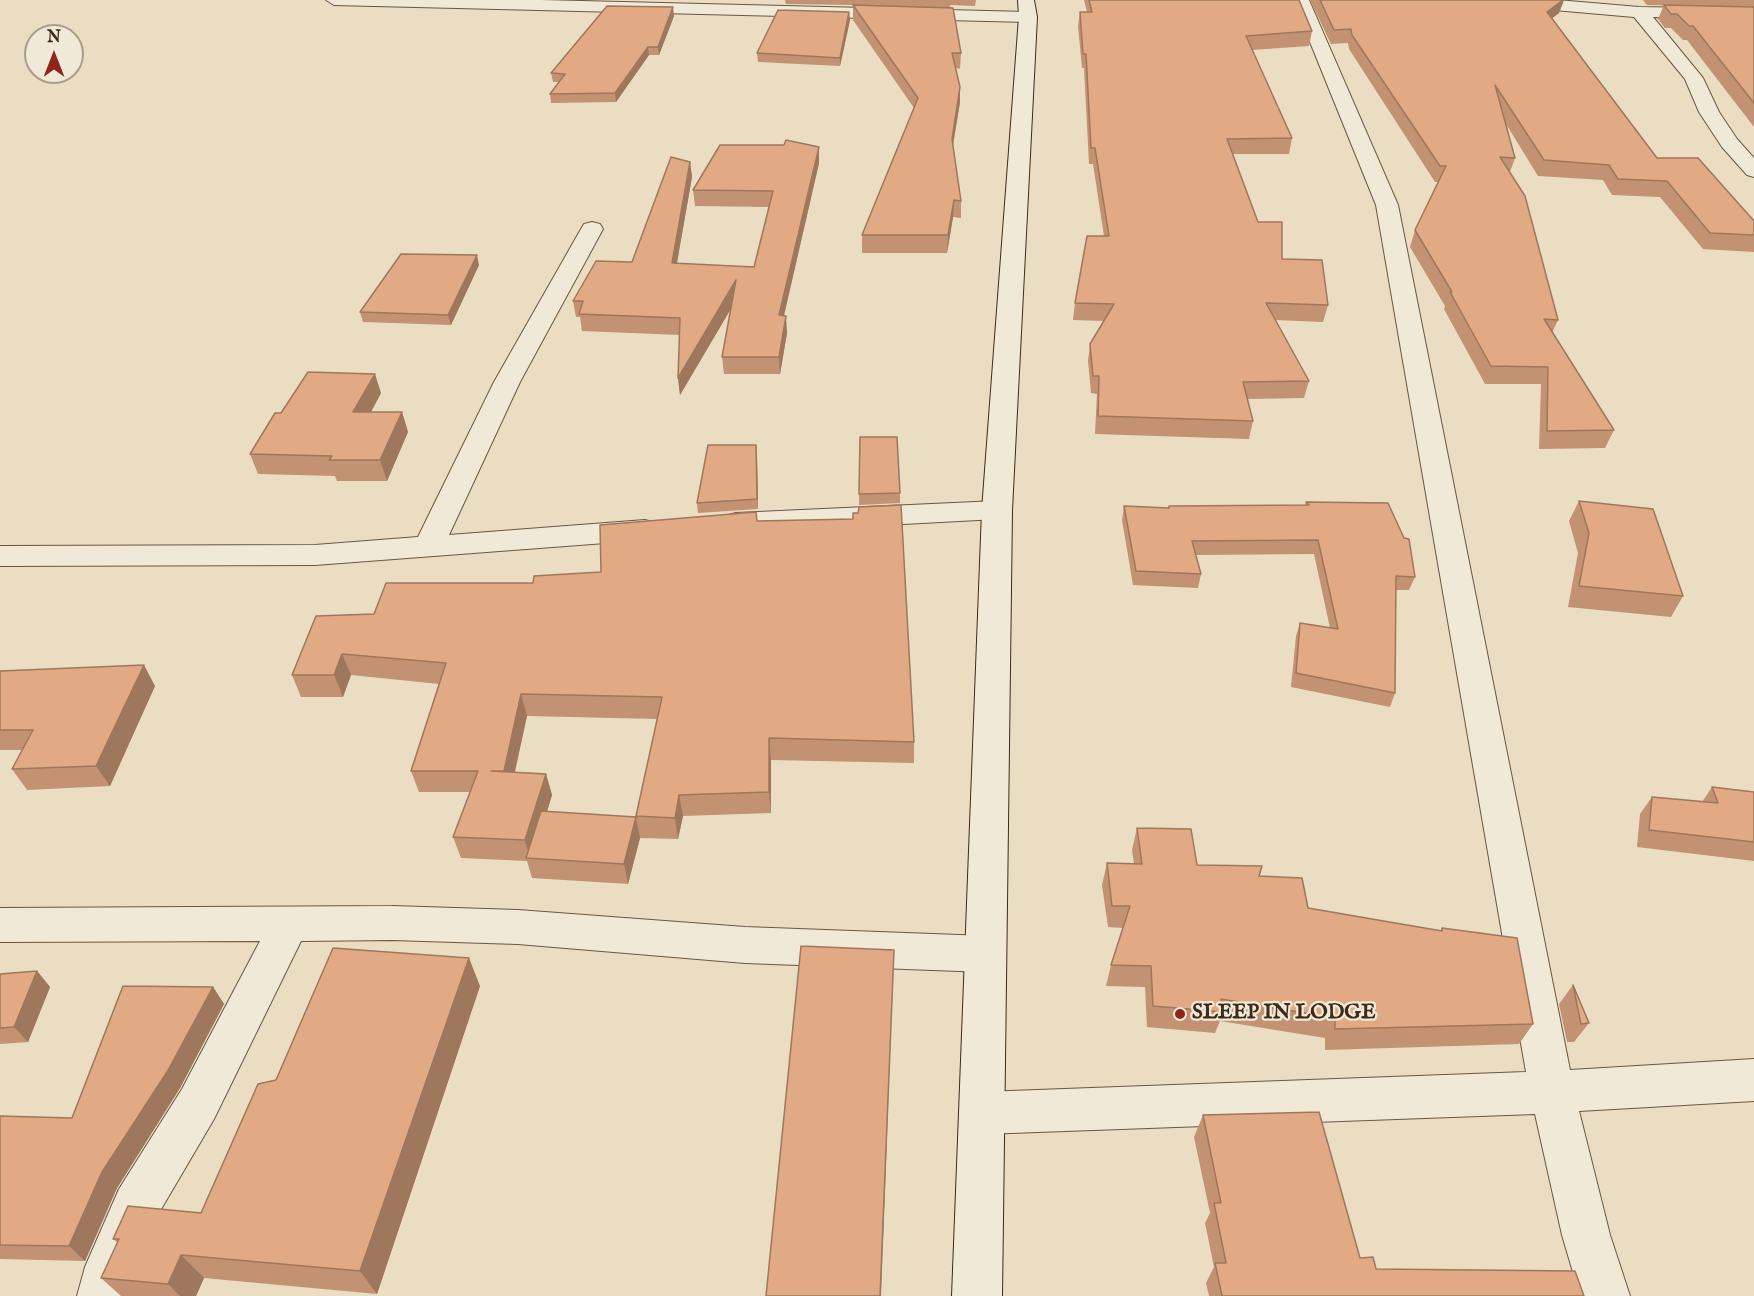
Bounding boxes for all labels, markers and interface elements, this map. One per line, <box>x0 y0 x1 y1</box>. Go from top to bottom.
north arrow <box>24 24 84 84</box>
text: N <box>47 28 61 48</box>
place label: SLEEP IN LODGE <box>1192 1001 1376 1027</box>
marker: SLEEP IN LODGE <box>1173 1007 1187 1021</box>

